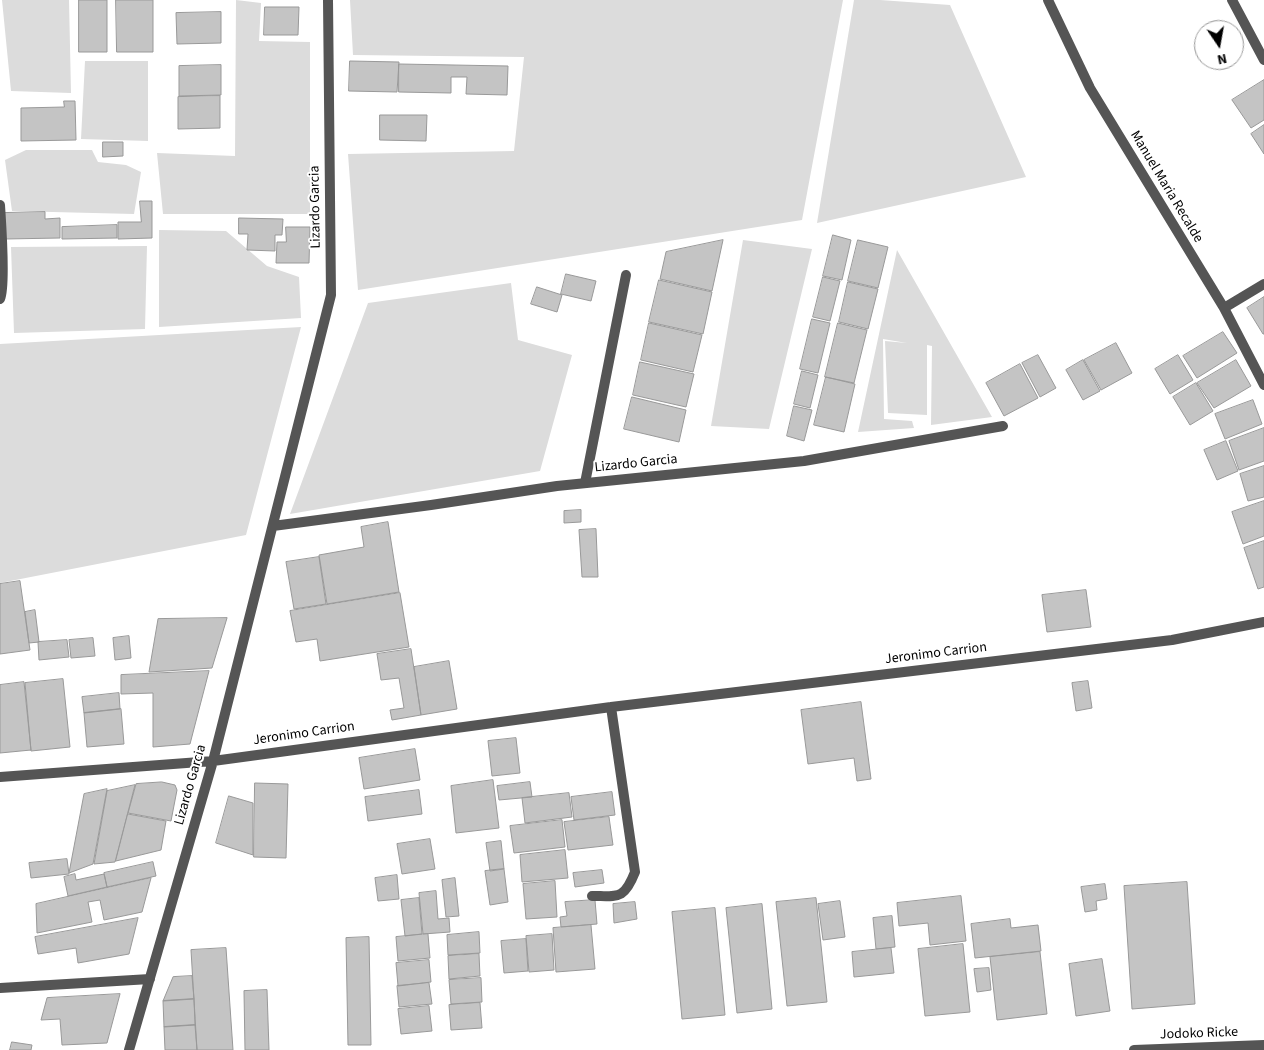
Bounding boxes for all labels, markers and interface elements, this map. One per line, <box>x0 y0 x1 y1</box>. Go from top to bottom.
north arrow <box>1194 20 1244 70</box>
text: N <box>1215 48 1229 69</box>
street label: Manuel Maria Recalde <box>1126 128 1206 246</box>
street label: Lizardo Garcia <box>307 165 325 249</box>
street label: Lizardo Garcia <box>594 451 678 477</box>
street label: Jeronimo Carrion <box>884 639 988 669</box>
street label: Jeronimo Carrion <box>252 719 356 749</box>
street label: Lizardo Garcia <box>171 743 211 827</box>
street label: Jodoko Ricke <box>1160 1024 1238 1044</box>

